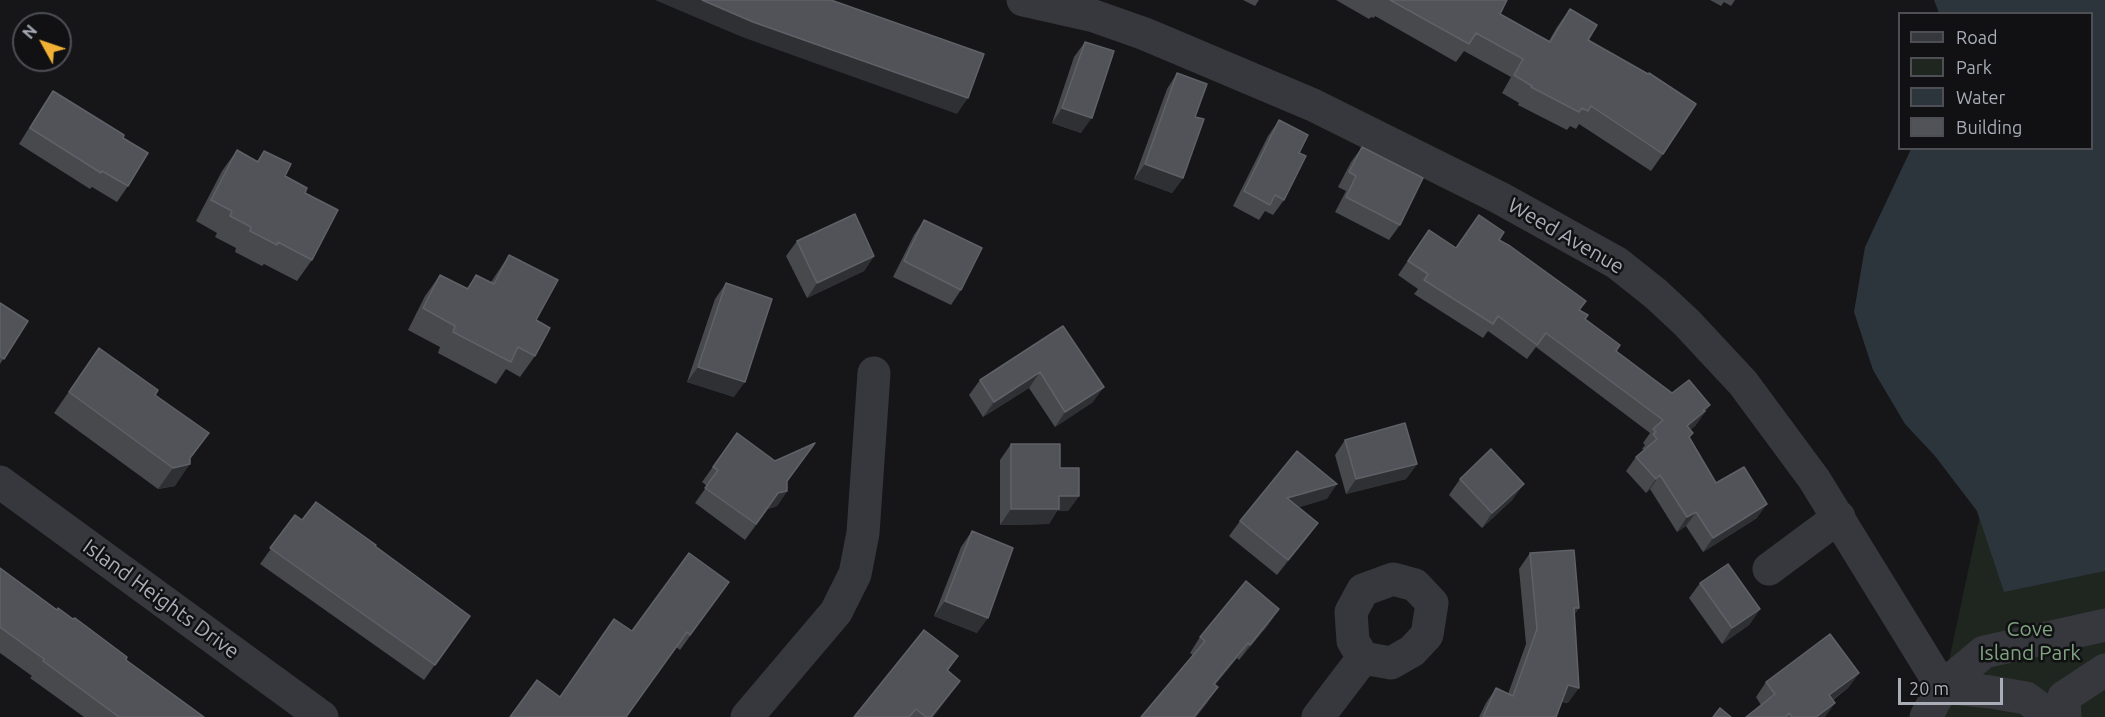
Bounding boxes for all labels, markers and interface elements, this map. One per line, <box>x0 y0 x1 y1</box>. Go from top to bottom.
north arrow <box>12 12 72 72</box>
legend <box>1898 12 2093 150</box>
text: N <box>19 21 40 42</box>
text: Road <box>1956 27 1998 47</box>
text: Park <box>1956 57 1992 77</box>
text: Water <box>1956 87 2005 107</box>
text: Building <box>1956 117 2022 137</box>
street label: Weed Avenue <box>1503 193 1629 279</box>
street label: Island Heights Drive <box>78 534 244 664</box>
park label: Cove Island Park <box>1979 616 2081 666</box>
scale bar <box>1901 666 2006 704</box>
text: 20 m <box>1909 678 1949 698</box>

